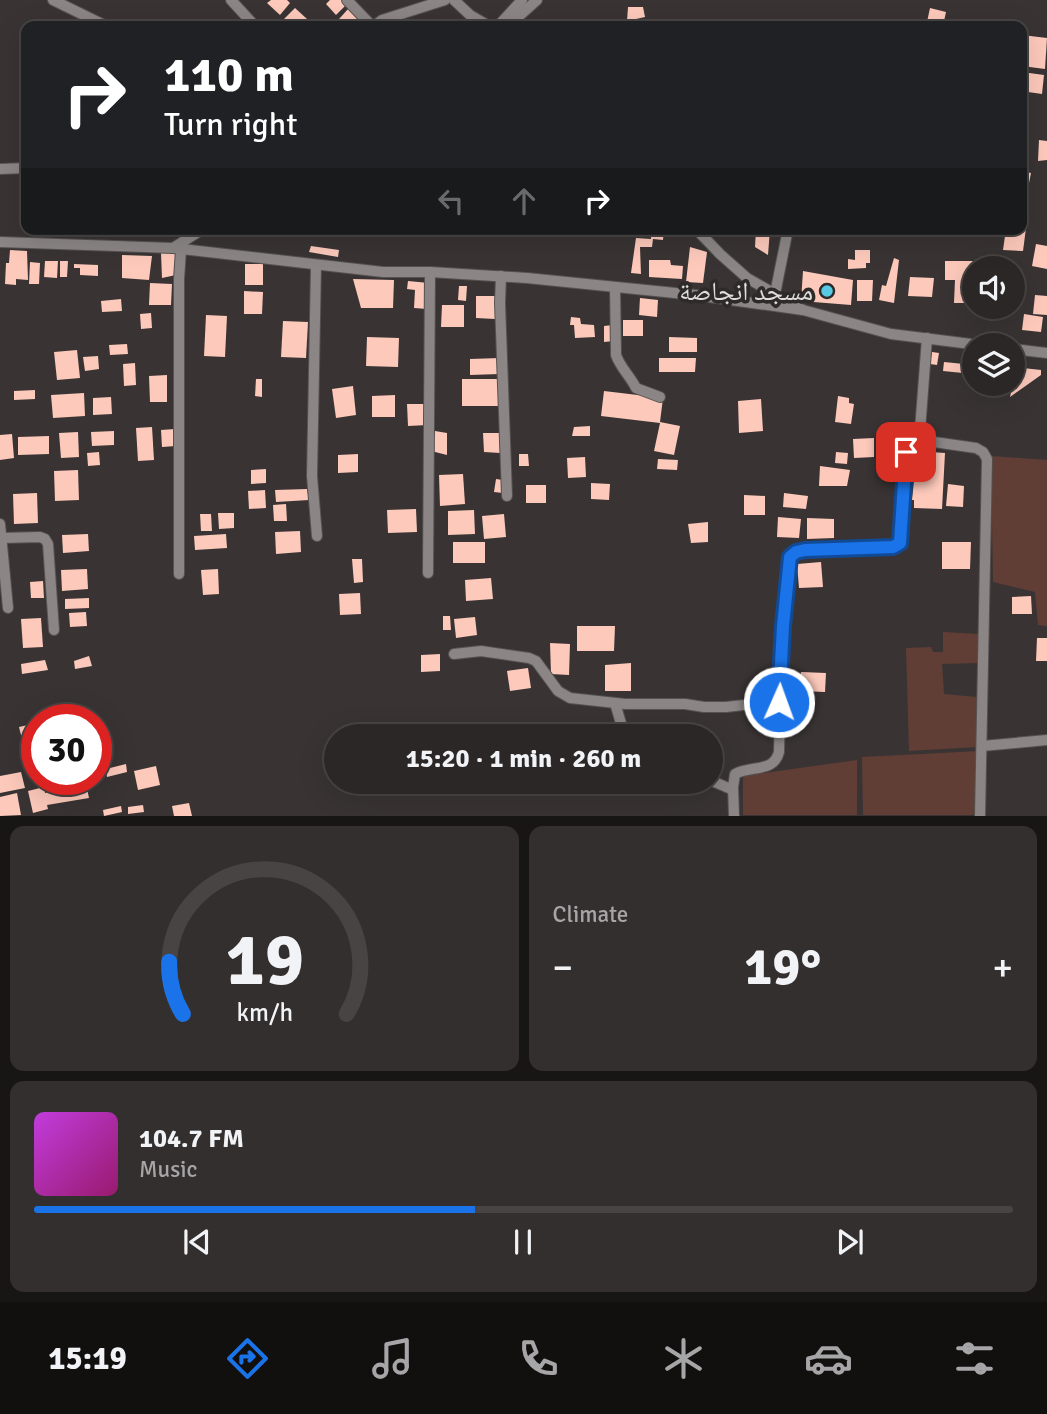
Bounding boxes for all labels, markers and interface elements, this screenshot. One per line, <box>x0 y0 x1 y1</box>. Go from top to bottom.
text: 110 m <box>164 45 294 105</box>
icon: right <box>49 49 140 140</box>
text: Turn right <box>164 105 297 144</box>
icon: left <box>432 182 470 220</box>
icon: ahead <box>505 182 543 220</box>
icon: right <box>578 182 616 220</box>
map controls <box>962 256 1025 396</box>
button: sound <box>962 256 1025 319</box>
place label: مسجد انجاصة <box>679 276 813 308</box>
marker: مسجد انجاصة <box>819 283 835 299</box>
button: layers <box>962 333 1025 396</box>
pin <box>876 422 936 482</box>
icon: arrive <box>887 433 925 471</box>
position arrow <box>742 665 816 739</box>
speed limit sign: 30 <box>21 704 112 795</box>
text: 15:20 · 1 min · 260 m <box>406 743 641 775</box>
text: Climate <box>553 900 628 929</box>
text: 19 <box>225 917 304 1006</box>
text: 19° <box>744 935 821 999</box>
text: − <box>553 944 573 991</box>
text: + <box>992 944 1013 991</box>
text: km/h <box>236 997 293 1028</box>
text: 104.7 FM <box>139 1123 244 1155</box>
text: Music <box>139 1155 197 1184</box>
icon: previous <box>178 1223 216 1261</box>
icon: pause <box>504 1223 542 1261</box>
icon: next <box>831 1223 869 1261</box>
icon: directions <box>223 1334 272 1383</box>
icon: music <box>368 1334 417 1383</box>
icon: phone <box>514 1334 563 1383</box>
icon: climate <box>659 1334 708 1383</box>
icon: car <box>804 1334 853 1383</box>
icon: filters <box>950 1334 999 1383</box>
text: 15:19 <box>48 1339 127 1378</box>

